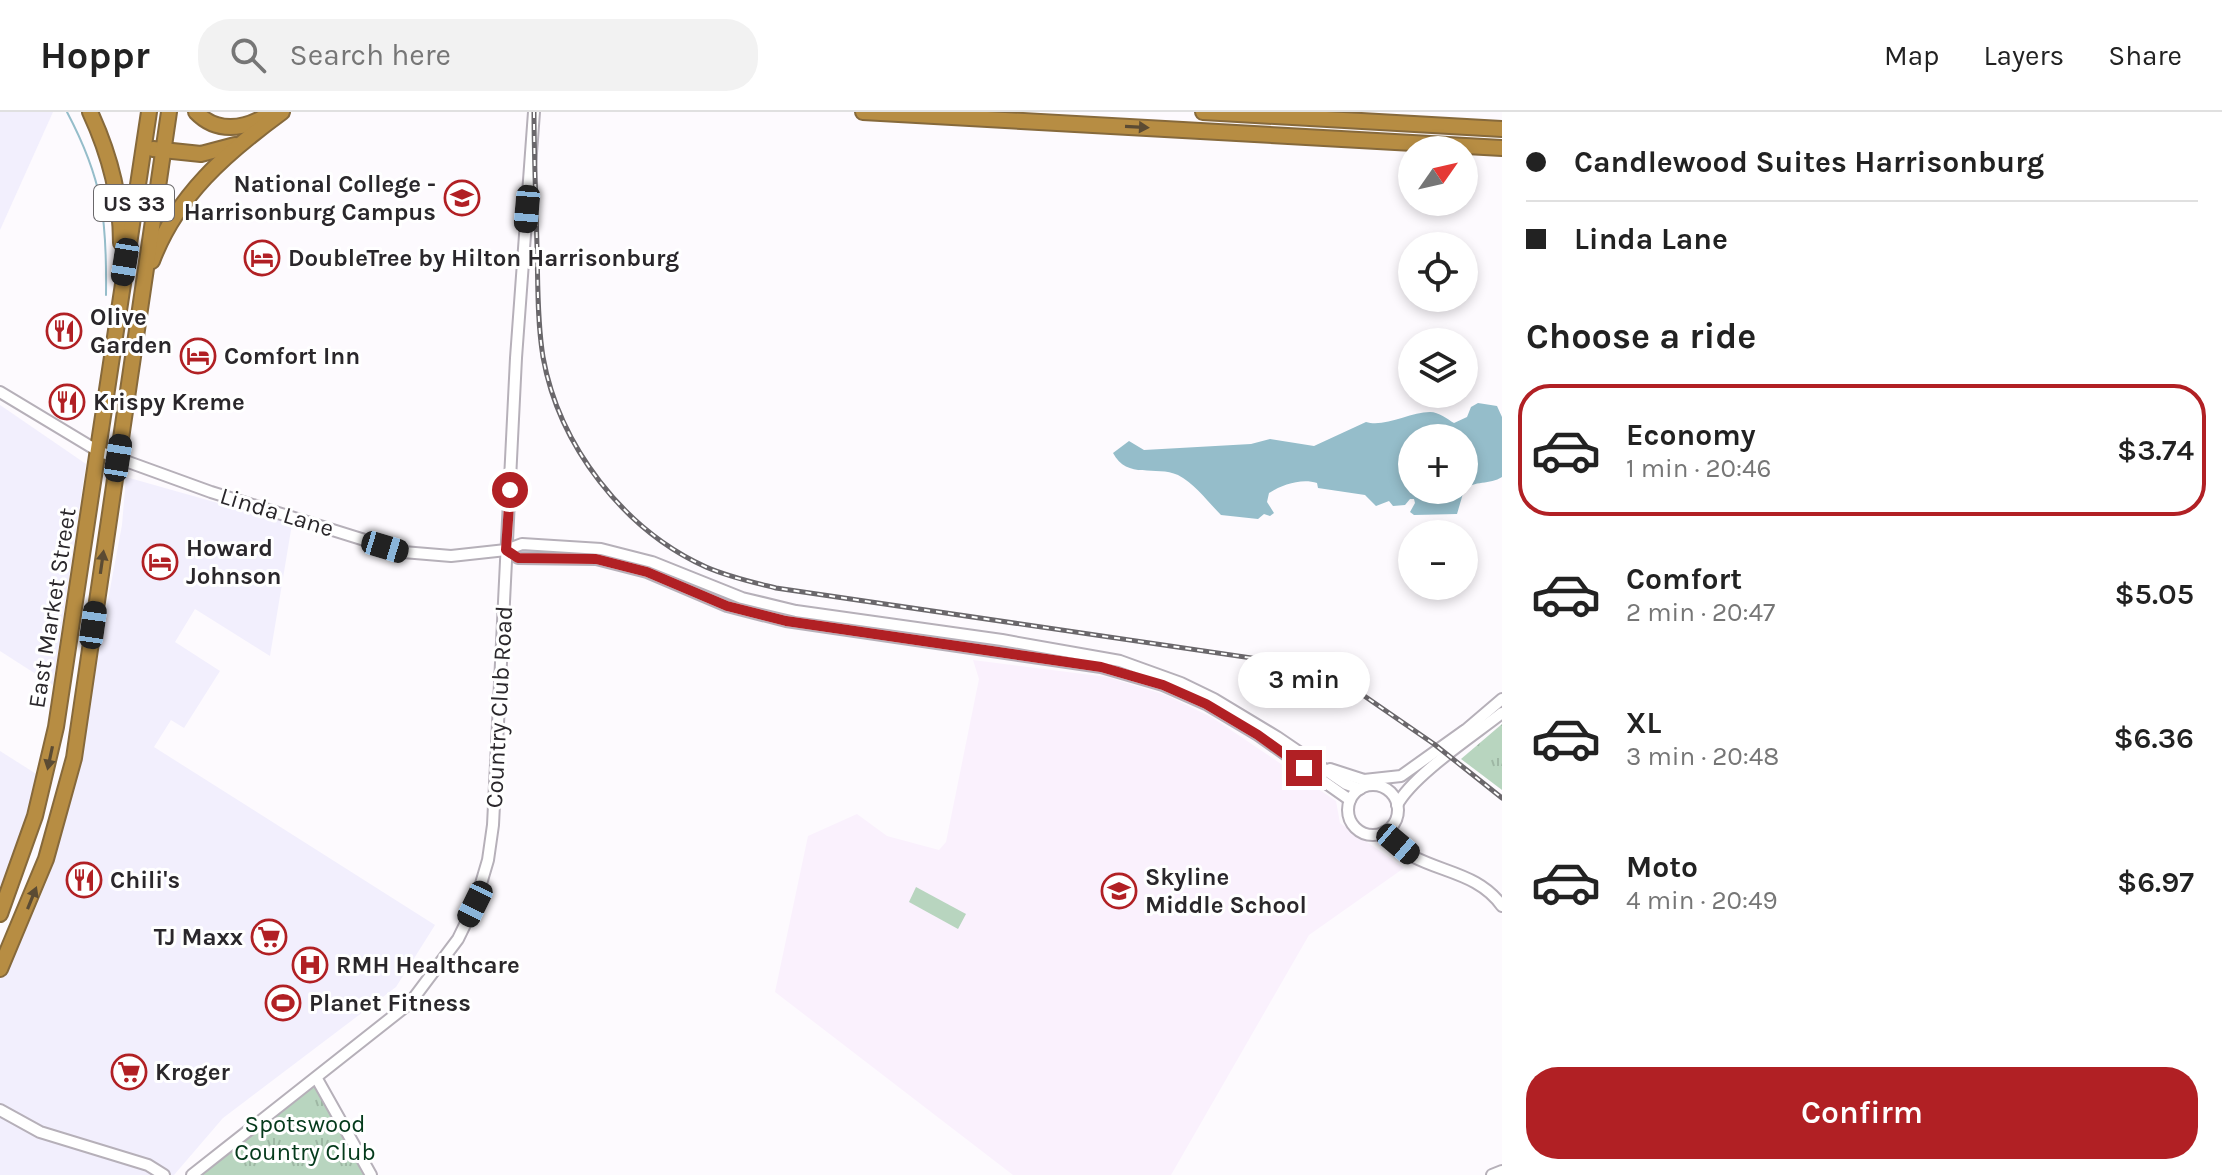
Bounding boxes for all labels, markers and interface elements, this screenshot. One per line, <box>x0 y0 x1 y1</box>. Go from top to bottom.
search box <box>198 19 758 91</box>
text: Hoppr <box>40 33 150 78</box>
icon: search <box>226 33 270 77</box>
text: Search here <box>290 37 451 73</box>
text: Map <box>1884 39 1939 72</box>
text: Layers <box>1983 39 2064 72</box>
text: Share <box>2108 39 2182 72</box>
one-way arrow <box>1125 121 1150 134</box>
north arrow <box>1398 136 1478 216</box>
map controls <box>1398 136 1478 600</box>
text: Candlewood Suites Harrisonburg <box>1574 144 2044 180</box>
place label: National College - Harrisonburg Campus <box>184 170 436 226</box>
school or university icon: National College - Harrisonburg Campus <box>443 179 481 217</box>
car <box>513 184 541 234</box>
road number: US 33 <box>94 185 174 221</box>
text: Linda Lane <box>1574 221 1728 257</box>
button: locate <box>1398 232 1478 312</box>
car <box>109 236 141 288</box>
hotel icon: DoubleTree by Hilton Harrisonburg <box>243 239 281 277</box>
place label: DoubleTree by Hilton Harrisonburg <box>288 244 679 272</box>
place label: Olive Garden <box>90 303 172 359</box>
restaurant icon: Olive Garden <box>45 312 83 350</box>
text: Choose a ride <box>1526 315 1756 357</box>
button: layers <box>1398 328 1478 408</box>
hotel icon: Comfort Inn <box>179 337 217 375</box>
place label: Comfort Inn <box>224 342 360 370</box>
restaurant icon: Krispy Kreme <box>48 383 86 421</box>
place label: Krispy Kreme <box>93 388 245 416</box>
icon: car <box>1530 414 1602 486</box>
text: Economy <box>1626 417 1756 453</box>
button: + <box>1398 424 1478 504</box>
car <box>102 432 134 484</box>
text: $3.74 <box>2117 432 2194 468</box>
text: 1 min · 20:46 <box>1626 453 1771 484</box>
route start <box>492 472 528 508</box>
street label: Linda Lane <box>217 481 337 543</box>
street label: East Market Street <box>22 506 82 710</box>
button: − <box>1398 520 1478 600</box>
car <box>359 529 411 565</box>
place label: Howard Johnson <box>186 534 281 590</box>
hotel icon: Howard Johnson <box>141 543 179 581</box>
one-way arrow <box>96 549 109 574</box>
icon: car <box>1530 558 1602 630</box>
text: Comfort <box>1626 561 1742 597</box>
text: $5.05 <box>2114 576 2194 612</box>
text: 2 min · 20:47 <box>1626 597 1775 628</box>
car <box>78 600 108 650</box>
street label: Country Club Road <box>480 605 518 809</box>
callout: 3 min <box>1238 652 1370 708</box>
text: 3 min <box>1268 664 1340 695</box>
icon: car <box>1530 702 1602 774</box>
text: XL <box>1626 705 1661 741</box>
text: $6.36 <box>2113 720 2194 756</box>
text: 3 min · 20:48 <box>1626 741 1779 772</box>
one-way arrow <box>43 746 56 771</box>
route end <box>1286 750 1322 786</box>
car <box>1372 819 1424 869</box>
icon: car <box>1530 846 1602 918</box>
text: Moto <box>1626 849 1698 885</box>
restaurant icon: Chili's <box>65 861 103 899</box>
place label: Skyline Middle School <box>1145 863 1307 919</box>
text: $6.97 <box>2117 864 2194 900</box>
place label: Chili's <box>110 866 180 894</box>
school or university icon: Skyline Middle School <box>1100 872 1138 910</box>
car <box>454 877 496 931</box>
text: 4 min · 20:49 <box>1626 885 1778 916</box>
one-way arrow <box>26 886 39 910</box>
supermarket icon: TJ Maxx <box>250 918 288 956</box>
place label: TJ Maxx <box>154 923 243 951</box>
hospital icon: RMH Healthcare <box>291 946 329 984</box>
place label: RMH Healthcare <box>336 951 520 979</box>
sports icon: Planet Fitness <box>264 984 302 1022</box>
place label: Planet Fitness <box>309 989 471 1017</box>
supermarket icon: Kroger <box>110 1053 148 1091</box>
place label: Kroger <box>155 1058 230 1086</box>
button: Confirm <box>1526 1067 2198 1159</box>
park label: Spotswood Country Club <box>234 1110 376 1166</box>

